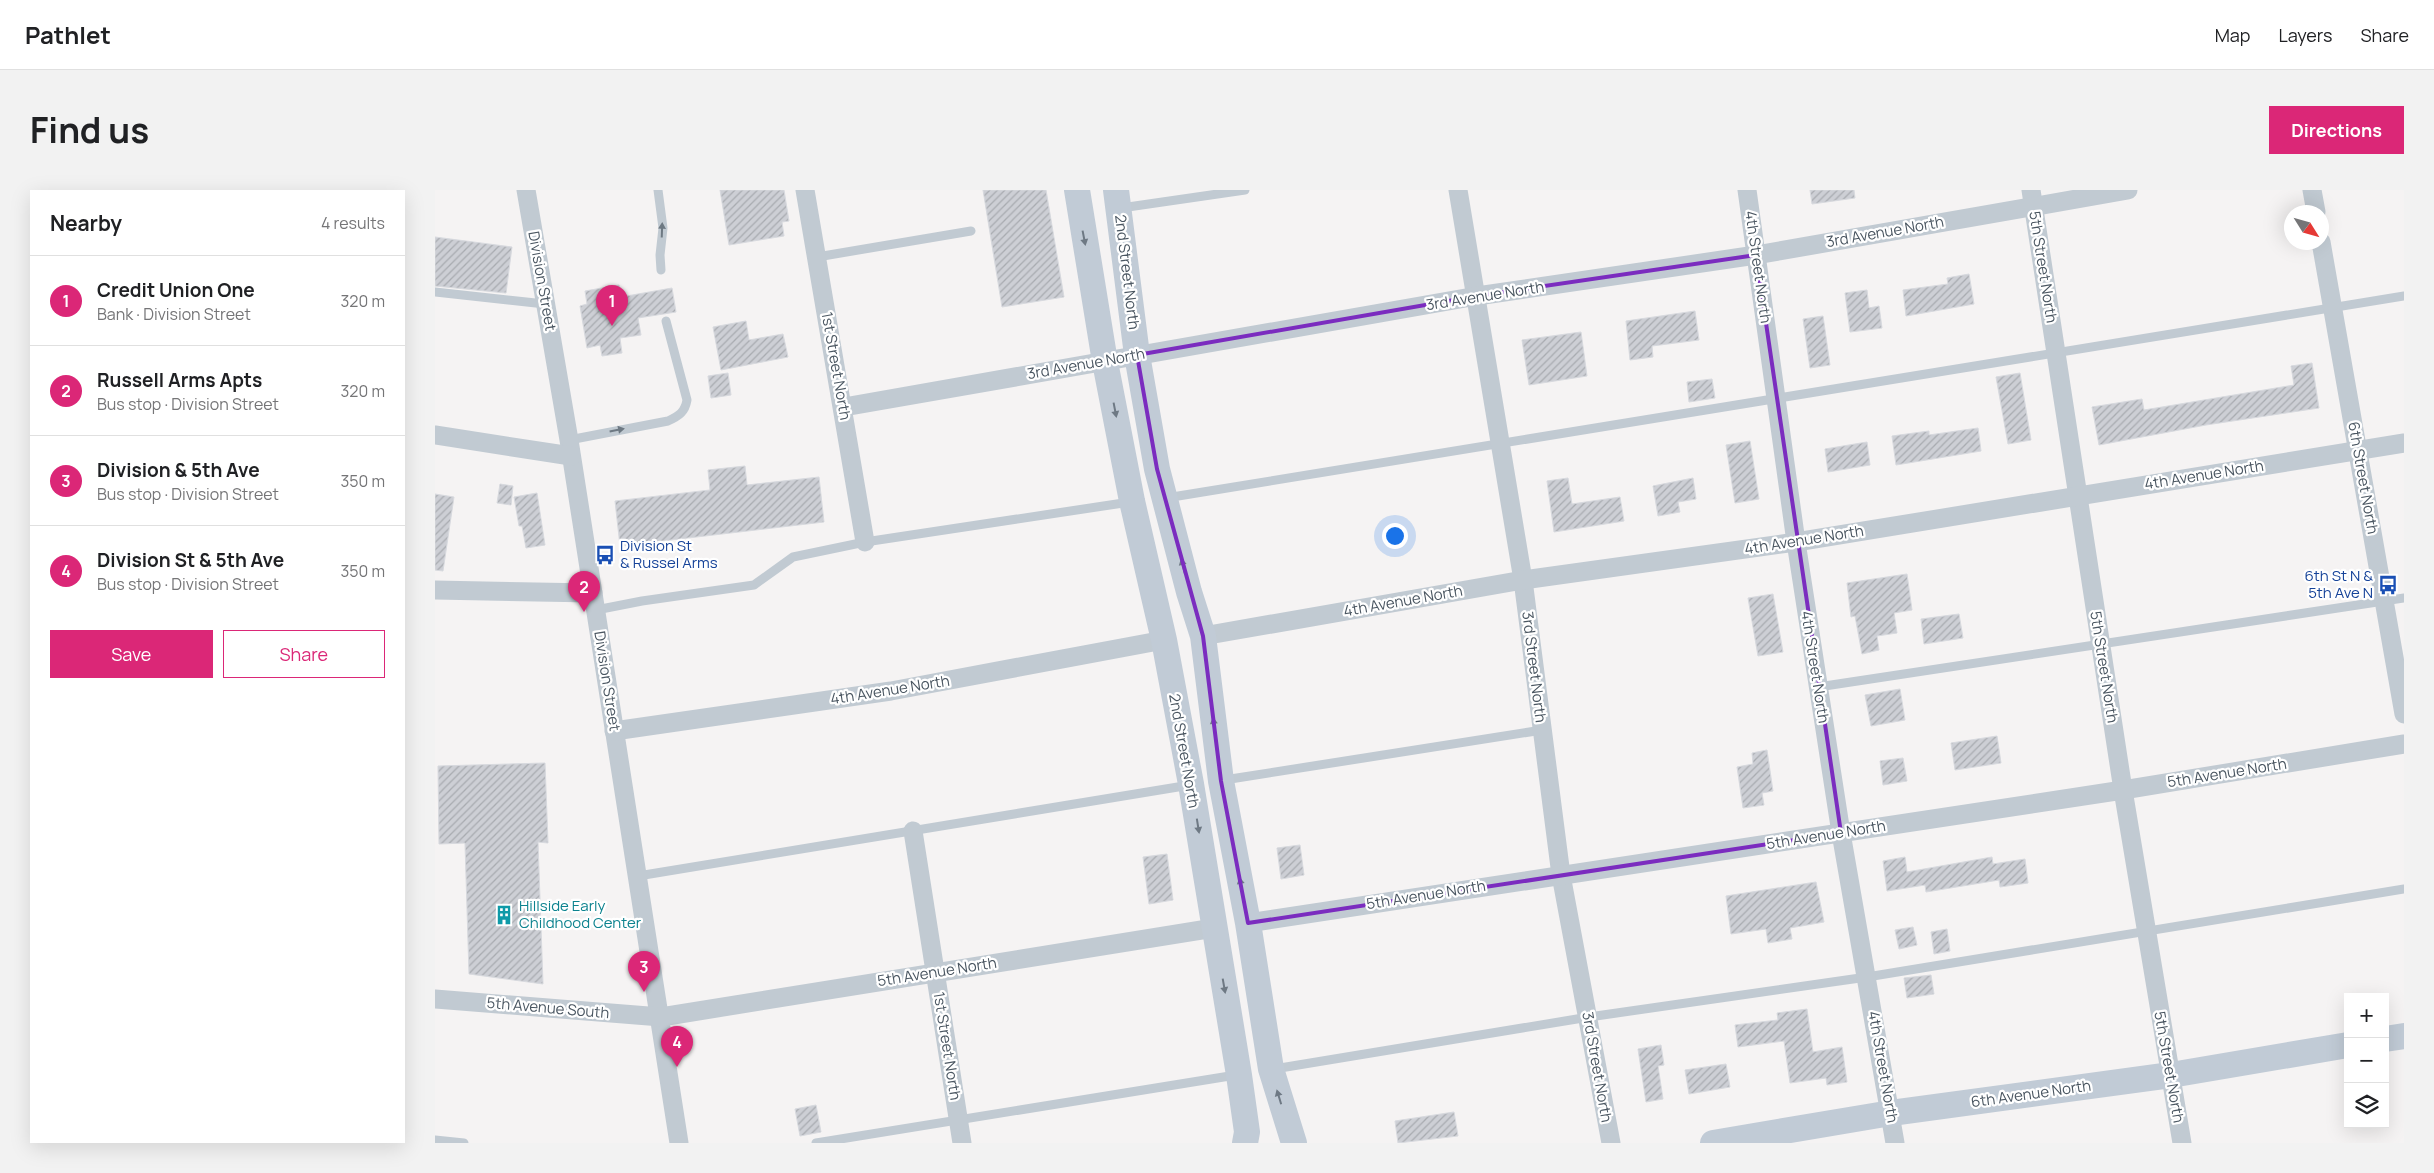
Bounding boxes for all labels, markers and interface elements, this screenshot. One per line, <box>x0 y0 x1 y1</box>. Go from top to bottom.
text: Pathlet <box>25 18 111 51</box>
text: Map <box>2215 23 2250 47</box>
text: Layers <box>2278 23 2332 47</box>
text: Share <box>2360 23 2409 47</box>
text: Find us <box>30 106 149 154</box>
button: Directions <box>2269 106 2404 154</box>
north arrow <box>2284 205 2329 250</box>
text: Nearby <box>50 209 122 237</box>
street label: 4th Street North <box>1740 209 1777 325</box>
street label: 5th Street North <box>2024 209 2063 325</box>
street label: 3rd Avenue North <box>1824 211 1946 252</box>
text: 4 results <box>321 212 385 234</box>
street label: 2nd Street North <box>1110 213 1145 331</box>
one-way arrow <box>658 222 666 238</box>
street label: Division Street <box>523 229 562 332</box>
one-way arrow <box>1081 231 1089 247</box>
street label: 3rd Avenue North <box>1424 276 1546 315</box>
text: Credit Union One <box>97 277 255 303</box>
pin: 1 <box>596 285 628 326</box>
text: 1 <box>62 290 70 312</box>
text: 320 m <box>341 290 385 312</box>
text: Bank · Division Street <box>97 303 251 325</box>
street label: 1st Street North <box>817 310 856 422</box>
street label: 3rd Avenue North <box>1025 343 1147 384</box>
text: Russell Arms Apts <box>97 367 262 393</box>
text: 2 <box>61 380 71 402</box>
text: 320 m <box>341 380 385 402</box>
text: Bus stop · Division Street <box>97 393 279 415</box>
one-way arrow <box>1111 403 1119 419</box>
street label: 6th Street North <box>2343 420 2384 536</box>
one-way arrow <box>609 426 625 434</box>
street label: 4th Avenue North <box>2143 455 2265 494</box>
text: Division & 5th Ave <box>97 457 260 483</box>
text: 3 <box>61 470 71 492</box>
text: 350 m <box>340 470 385 492</box>
text: Bus stop · Division Street <box>97 483 279 505</box>
street label: 4th Avenue North <box>1743 520 1865 559</box>
your location <box>1382 523 1408 549</box>
place label: Division St & Russel Arms <box>620 535 718 573</box>
bus stop icon: Division St & Russel Arms <box>594 544 616 566</box>
text: Division St & 5th Ave <box>97 547 284 573</box>
one-way arrow <box>1178 559 1186 574</box>
text: 4 <box>61 560 71 582</box>
text: 350 m <box>340 560 385 582</box>
place label: 6th St N & 5th Ave N <box>2304 565 2373 603</box>
pin: 2 <box>568 571 600 612</box>
text: Bus stop · Division Street <box>97 573 279 595</box>
bus stop icon: 6th St N & 5th Ave N <box>2377 574 2399 596</box>
street label: 4th Avenue North <box>1342 580 1464 621</box>
street label: 4th Street North <box>1796 609 1835 725</box>
street label: 5th Street North <box>2085 609 2124 725</box>
street label: 3rd Street North <box>1517 610 1552 724</box>
street label: Division Street <box>589 629 626 732</box>
button: Save <box>50 630 213 678</box>
button: Share <box>223 630 385 678</box>
street label: 4th Avenue North <box>829 670 951 709</box>
street label: 2nd Street North <box>1164 692 1205 810</box>
one-way arrow <box>1210 717 1218 733</box>
street label: 5th Avenue North <box>2166 753 2288 792</box>
street label: 5th Avenue North <box>1765 815 1887 854</box>
one-way arrow <box>1194 818 1202 834</box>
street label: 5th Avenue North <box>1365 875 1487 914</box>
one-way arrow <box>1237 878 1245 893</box>
place label: Hillside Early Childhood Center <box>519 895 642 933</box>
building icon: Hillside Early Childhood Center <box>493 904 515 926</box>
pin: 3 <box>628 951 660 992</box>
street label: 5th Avenue North <box>876 952 998 991</box>
one-way arrow <box>1220 979 1228 995</box>
street label: 1st Street North <box>929 990 966 1102</box>
street label: 5th Avenue South <box>486 992 610 1023</box>
map controls <box>2344 993 2389 1128</box>
button: + <box>2344 993 2389 1038</box>
street label: 4th Street North <box>1863 1009 1904 1125</box>
street label: 5th Street North <box>2149 1009 2190 1125</box>
street label: 3rd Street North <box>1577 1010 1618 1124</box>
pin: 4 <box>661 1026 693 1067</box>
button: − <box>2344 1038 2389 1083</box>
street label: 6th Avenue North <box>1970 1075 2092 1112</box>
button: layers <box>2344 1083 2389 1128</box>
one-way arrow <box>1275 1089 1283 1104</box>

